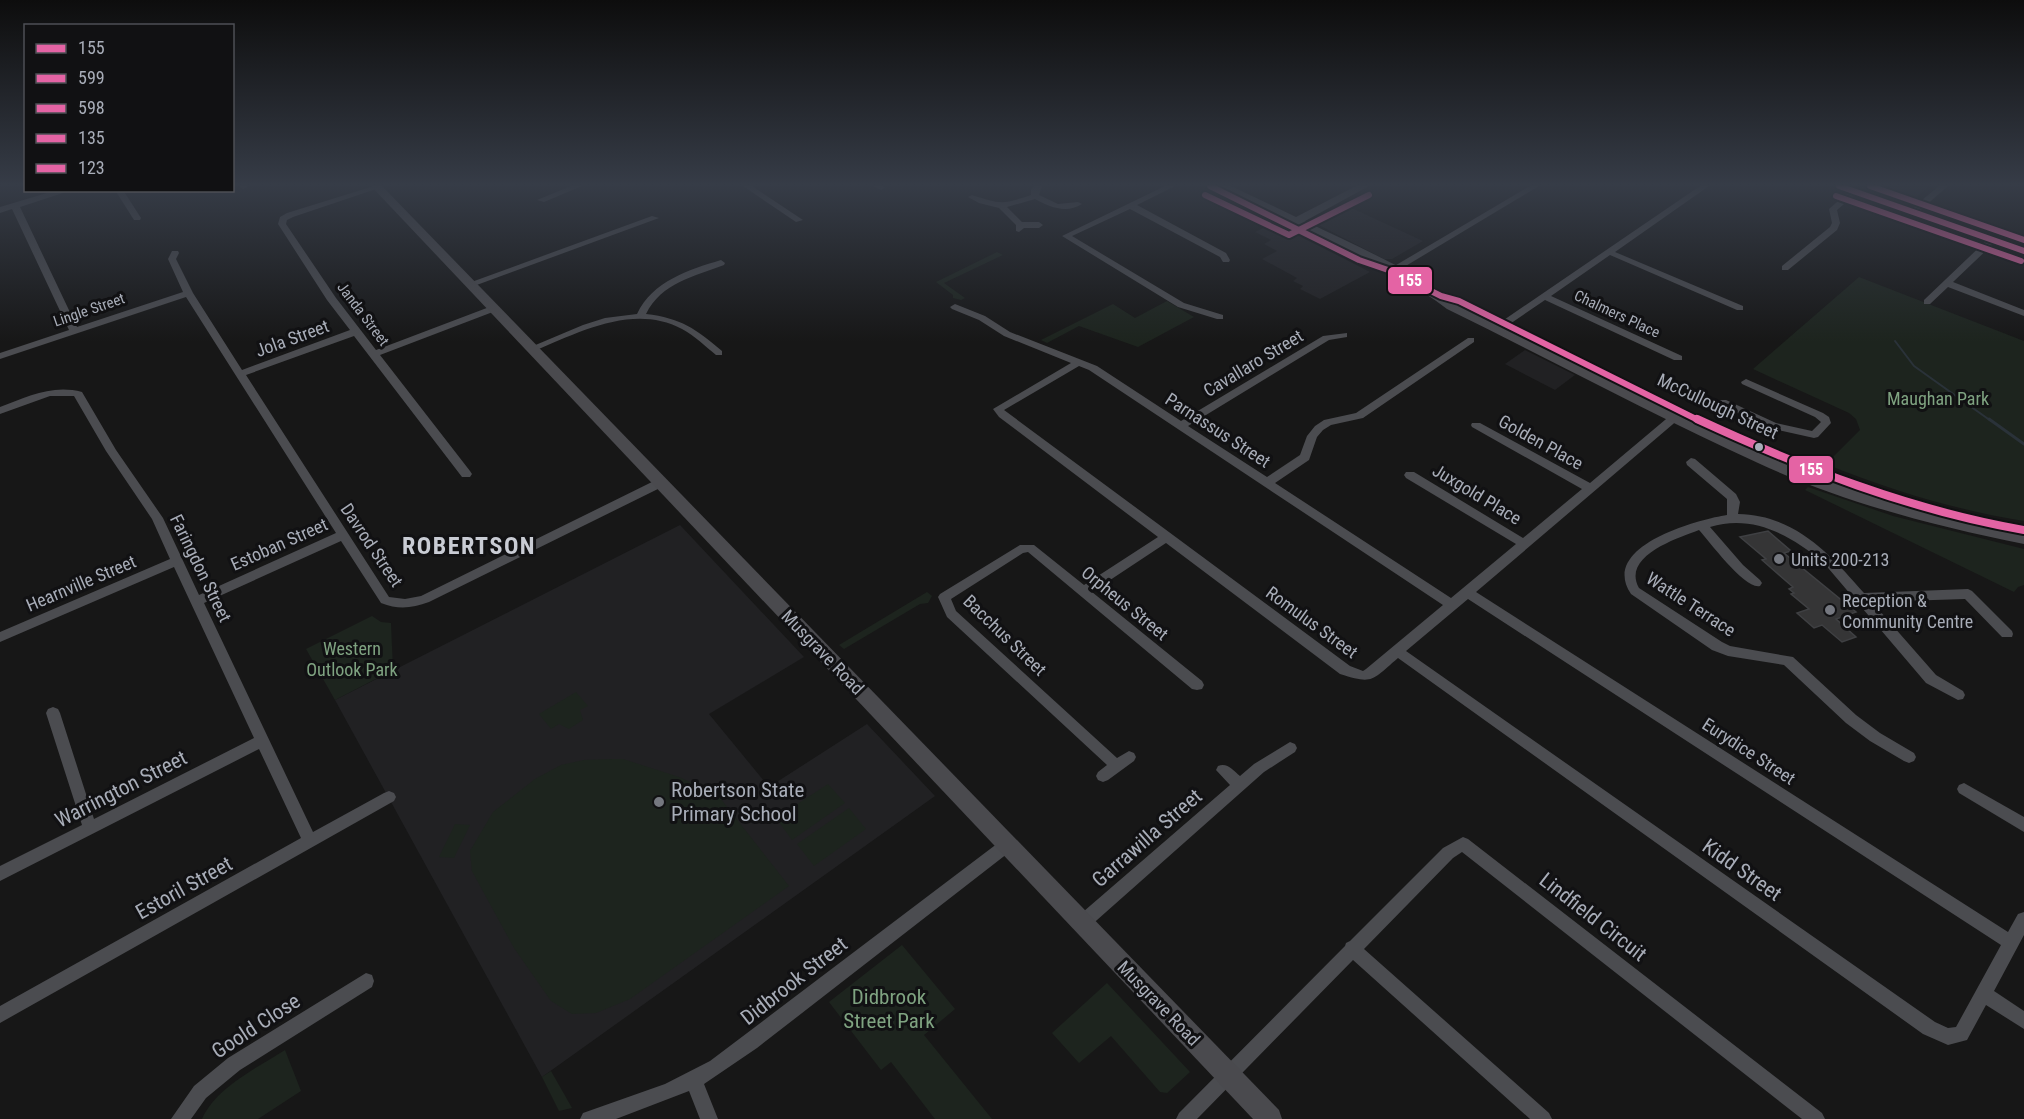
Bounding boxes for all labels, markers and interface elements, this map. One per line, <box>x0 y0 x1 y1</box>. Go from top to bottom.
legend <box>24 24 234 192</box>
text: 155 <box>78 37 105 58</box>
text: 599 <box>78 67 105 88</box>
text: 598 <box>78 97 105 118</box>
text: 135 <box>78 127 105 148</box>
text: 123 <box>78 157 105 178</box>
line badge: 155 <box>1387 266 1433 295</box>
text: 155 <box>1398 271 1422 290</box>
street label: Janda Street <box>333 279 393 349</box>
street label: Chalmers Place <box>1571 286 1663 342</box>
street label: Lingle Street <box>51 289 127 331</box>
street label: Jola Street <box>252 315 332 361</box>
street label: Cavallaro Street <box>1199 325 1307 401</box>
street label: McCullough Street <box>1654 369 1782 443</box>
street label: Parnassus Street <box>1162 388 1274 472</box>
park label: Maughan Park <box>1887 388 1989 409</box>
street label: Golden Place <box>1495 410 1587 474</box>
unlabelled marker <box>1753 441 1765 453</box>
line badge: 155 <box>1788 455 1834 484</box>
street label: Juxgold Place <box>1429 459 1525 529</box>
text: 155 <box>1799 460 1823 479</box>
street label: Davrod Street <box>336 499 408 591</box>
street label: Faringdon Street <box>166 511 236 625</box>
street label: Estoban Street <box>227 513 331 575</box>
district label: ROBERTSON <box>402 532 536 560</box>
place label: Units 200-213 <box>1791 549 1889 570</box>
street label: Hearnville Street <box>23 550 139 616</box>
marker: Units 200-213 <box>1772 552 1786 566</box>
street label: Orpheus Street <box>1077 562 1173 644</box>
street label: Wattle Terrace <box>1643 567 1739 641</box>
street label: Romulus Street <box>1262 582 1362 662</box>
street label: Bacchus Street <box>959 590 1051 680</box>
place label: Reception & Community Centre <box>1842 590 1973 632</box>
marker: Reception & Community Centre <box>1823 603 1837 617</box>
street label: Musgrave Road <box>777 605 869 699</box>
park label: Western Outlook Park <box>306 638 398 680</box>
street label: Eurydice Street <box>1699 713 1799 789</box>
street label: Warrington Street <box>51 745 191 833</box>
place label: Robertson State Primary School <box>671 778 804 826</box>
street label: Garrawilla Street <box>1087 784 1207 892</box>
marker: Robertson State Primary School <box>652 795 666 809</box>
street label: Kidd Street <box>1698 834 1786 906</box>
street label: Estoril Street <box>132 852 236 924</box>
street label: Lindfield Circuit <box>1535 868 1651 966</box>
street label: Didbrook Street <box>736 932 852 1030</box>
street label: Musgrave Road <box>1113 956 1205 1050</box>
park label: Didbrook Street Park <box>843 985 935 1033</box>
street label: Goold Close <box>207 989 305 1063</box>

